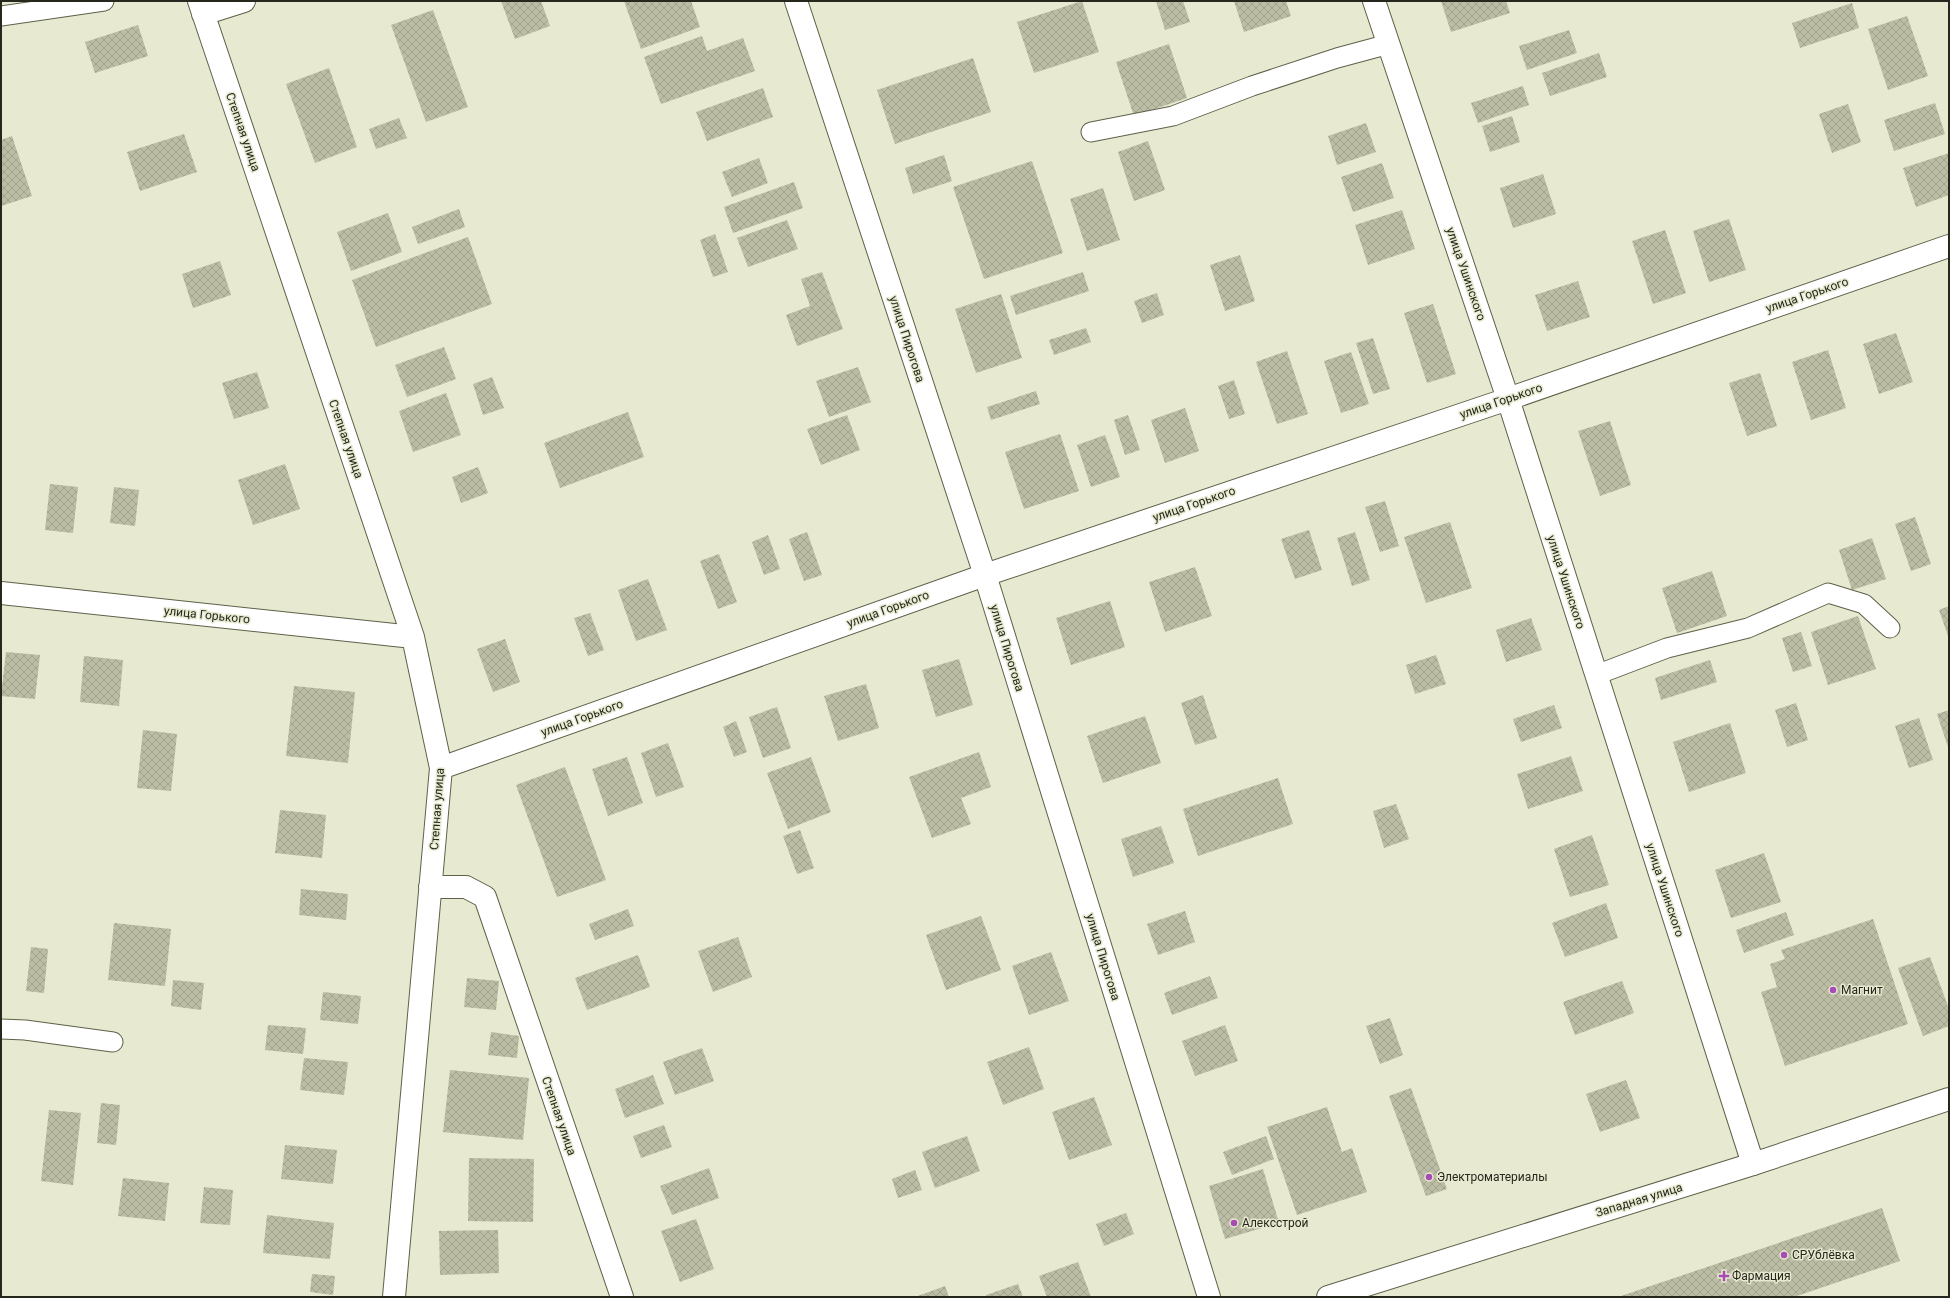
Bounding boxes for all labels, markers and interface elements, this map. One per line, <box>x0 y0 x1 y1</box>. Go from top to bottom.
street label: Степная улица <box>223 91 263 173</box>
street label: улица Ушинского <box>1443 226 1489 323</box>
street label: улица Горького <box>1764 274 1850 316</box>
street label: улица Пирогова <box>886 294 928 384</box>
street label: улица Горького <box>1458 380 1544 422</box>
street label: Степная улица <box>326 398 366 480</box>
street label: улица Горького <box>1151 483 1237 525</box>
street label: улица Ушинского <box>1544 533 1588 631</box>
street label: улица Горького <box>845 588 931 630</box>
street label: улица Пирогова <box>987 603 1027 693</box>
street label: улица Горького <box>163 604 251 627</box>
street label: улица Горького <box>539 697 625 739</box>
street label: Степная улица <box>427 767 447 851</box>
street label: улица Ушинского <box>1643 841 1687 939</box>
street label: улица Пирогова <box>1083 912 1123 1002</box>
place label: Магнит <box>1841 983 1883 997</box>
marker: Магнит <box>1828 985 1838 995</box>
street label: Степная улица <box>539 1075 579 1157</box>
place label: Электроматериалы <box>1437 1170 1548 1184</box>
marker: Электроматериалы <box>1424 1172 1434 1182</box>
street label: Западная улица <box>1594 1180 1684 1220</box>
place label: Алексстрой <box>1242 1216 1309 1230</box>
marker: Алексстрой <box>1229 1218 1239 1228</box>
place label: СРУблёвка <box>1792 1248 1855 1262</box>
marker: СРУблёвка <box>1779 1250 1789 1260</box>
place label: Фармация <box>1732 1269 1791 1283</box>
marker: Фармация <box>1719 1271 1729 1281</box>

